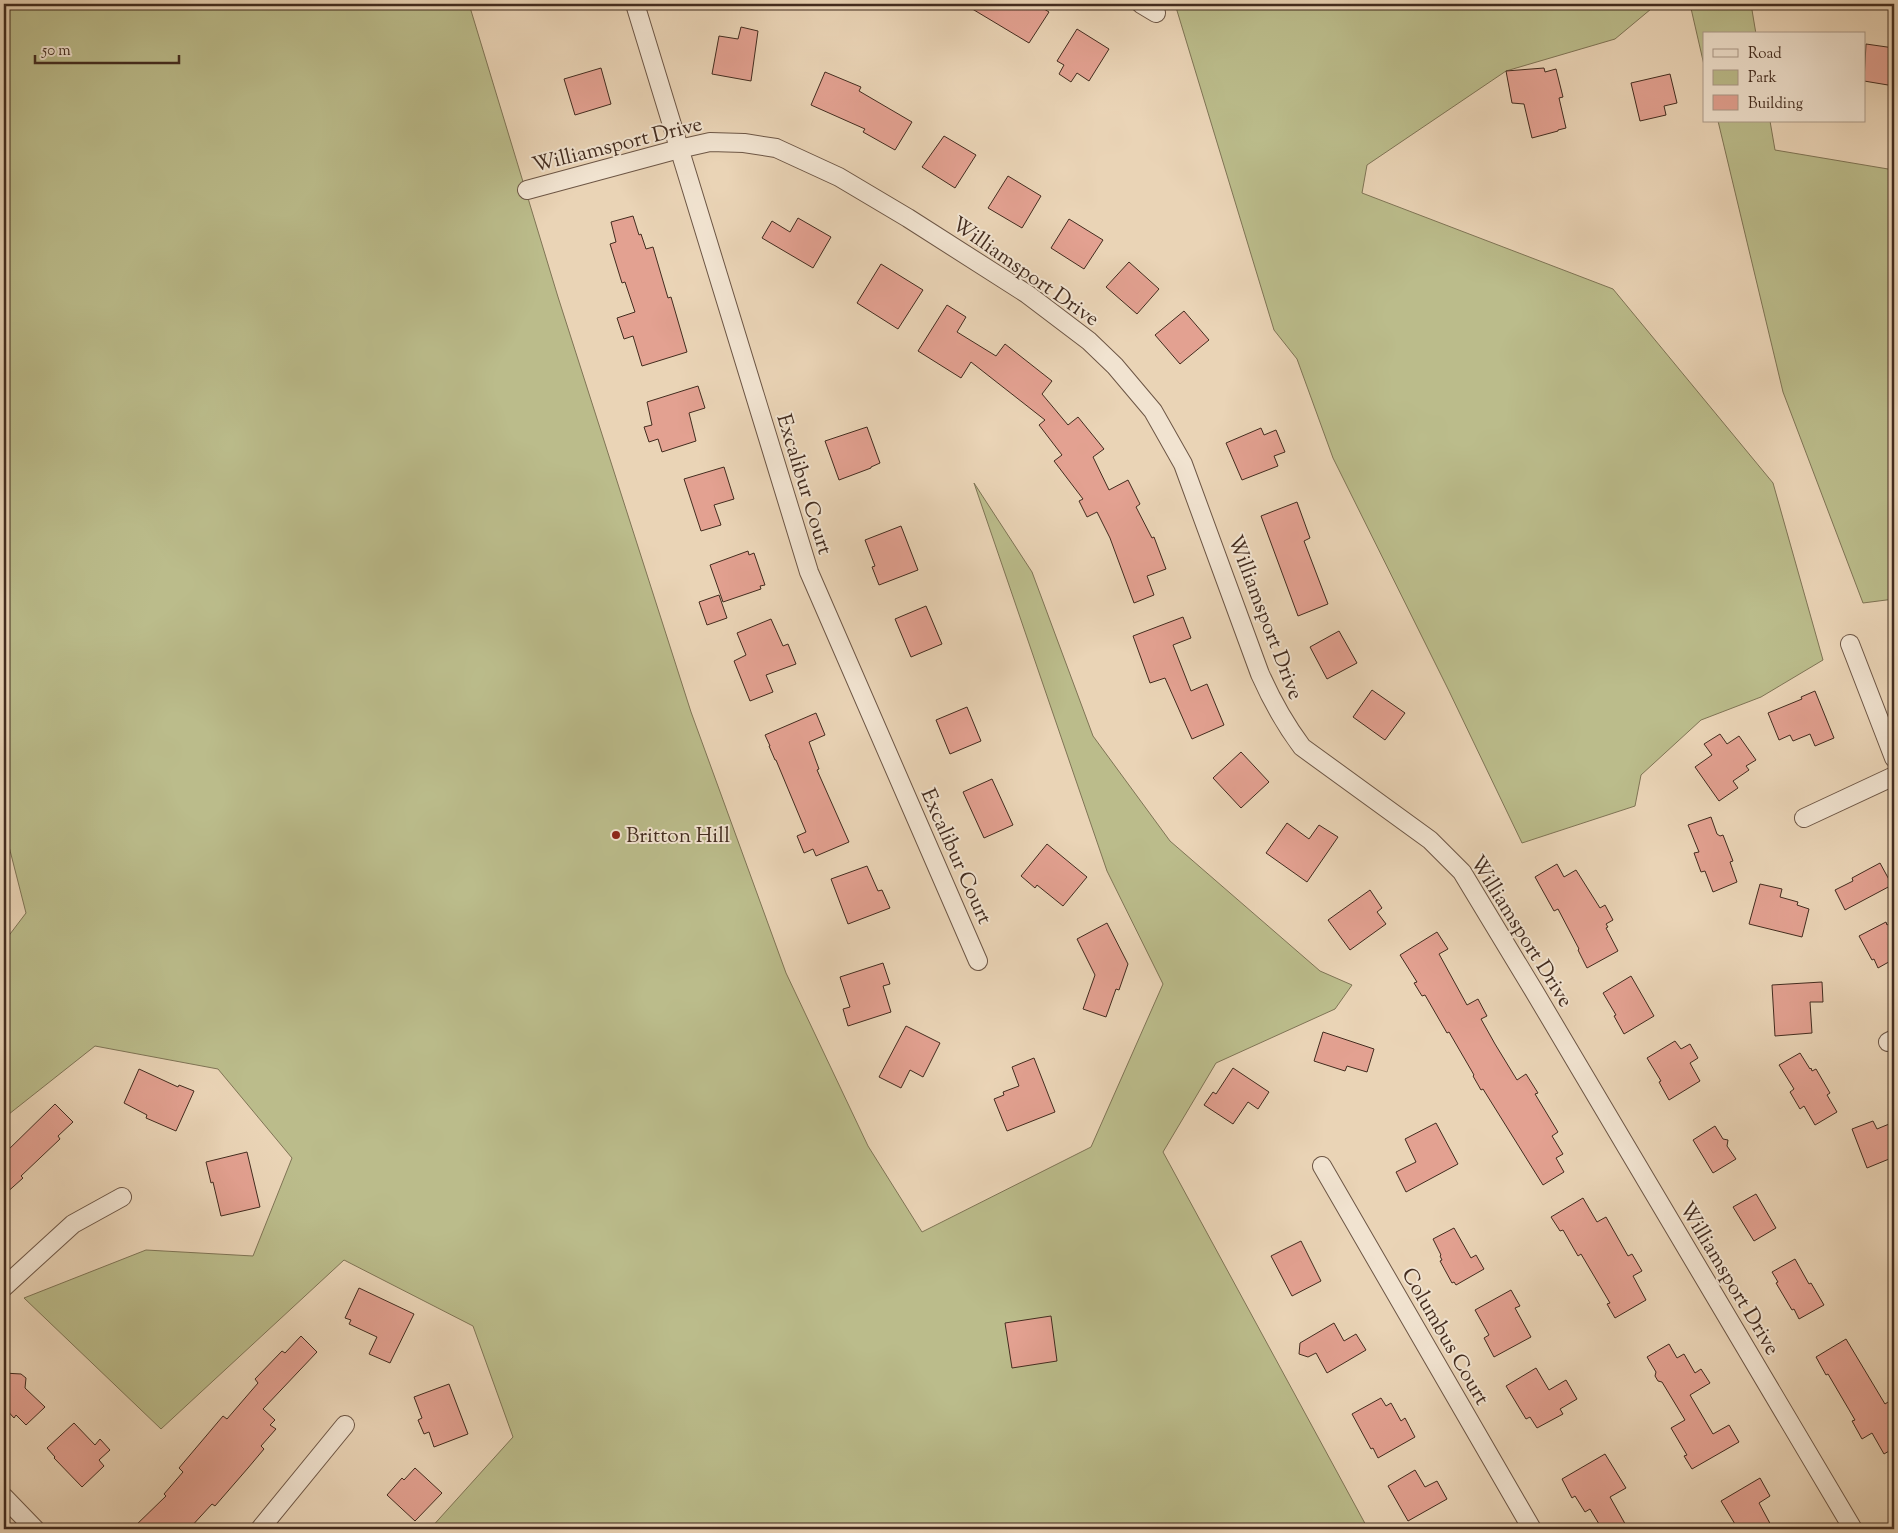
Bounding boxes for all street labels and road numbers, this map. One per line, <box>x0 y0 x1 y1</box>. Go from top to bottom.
street label: Williamsport Drive <box>529 110 706 182</box>
street label: Williamsport Drive <box>945 210 1105 335</box>
street label: Excalibur Court <box>767 411 839 559</box>
street label: Williamsport Drive <box>1219 531 1309 704</box>
street label: Excalibur Court <box>912 784 999 929</box>
street label: Williamsport Drive <box>1461 850 1579 1014</box>
street label: Williamsport Drive <box>1671 1197 1786 1361</box>
street label: Columbus Court <box>1393 1263 1496 1411</box>

